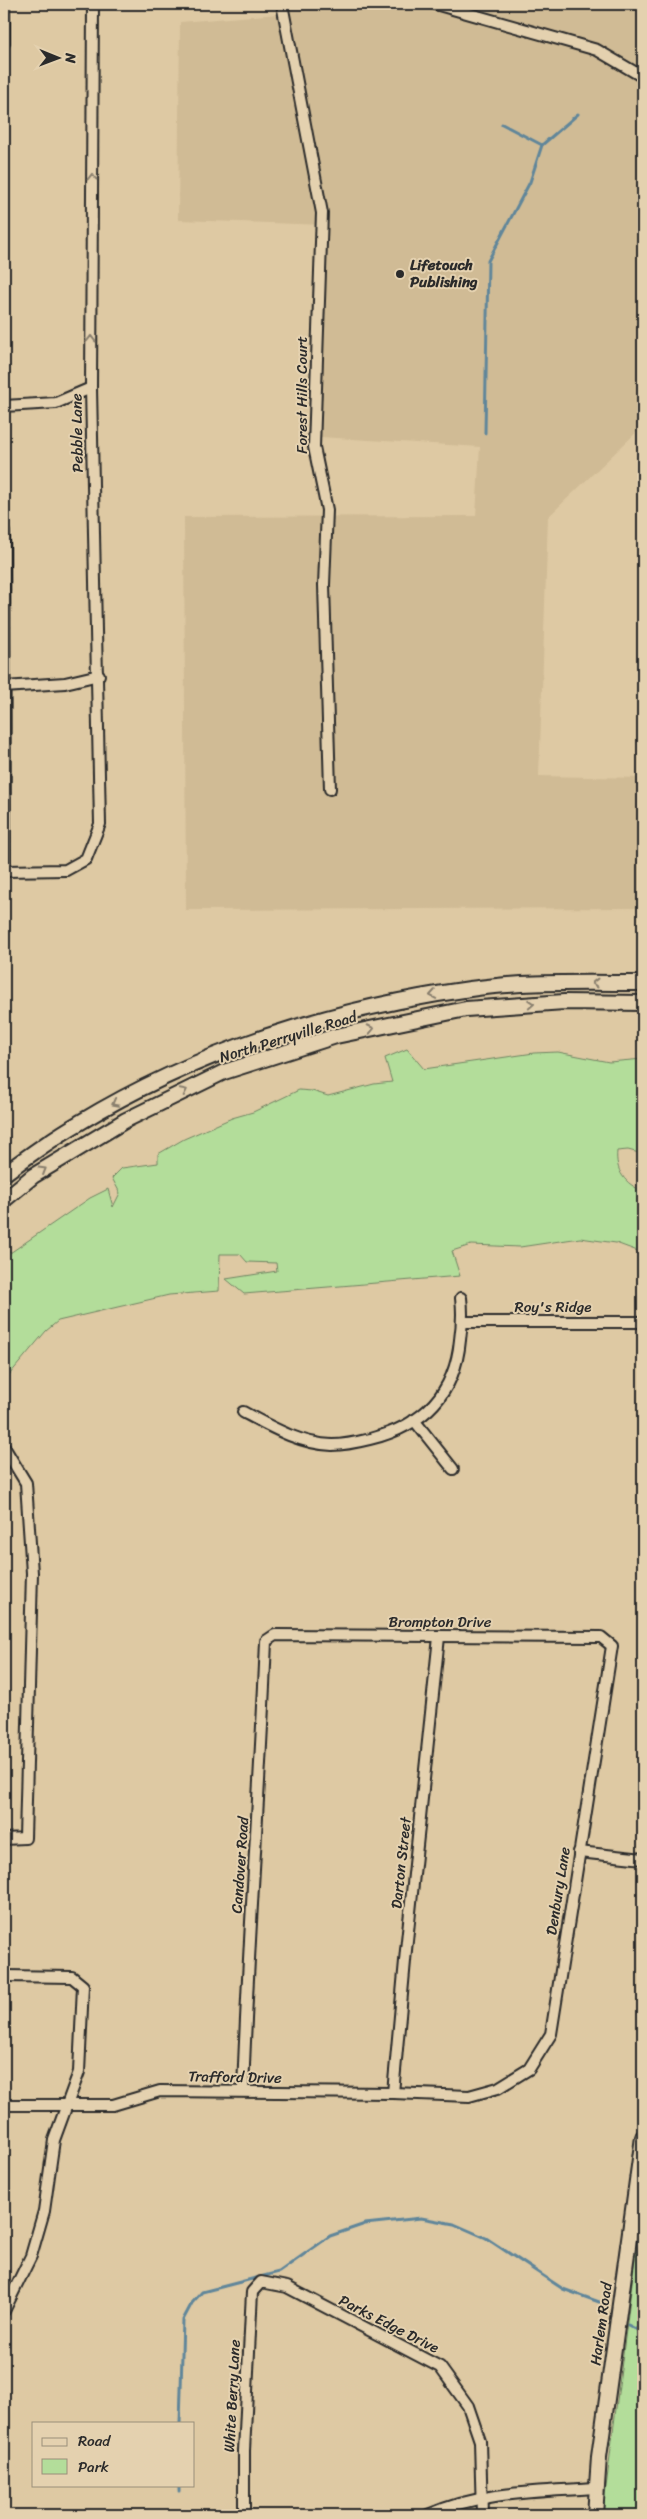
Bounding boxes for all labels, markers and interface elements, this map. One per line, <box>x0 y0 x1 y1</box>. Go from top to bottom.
north arrow <box>32 32 82 82</box>
text: N <box>58 52 83 64</box>
one-way arrow <box>87 172 97 180</box>
place label: Lifetouch Publishing <box>410 252 478 295</box>
marker: Lifetouch Publishing <box>394 268 406 280</box>
one-way arrow <box>86 335 96 342</box>
street label: Forest Hills Court <box>289 336 315 454</box>
street label: Pebble Lane <box>63 393 91 473</box>
one-way arrow <box>590 978 598 988</box>
one-way arrow <box>428 990 437 1000</box>
one-way arrow <box>528 999 536 1010</box>
street label: North Perryville Road <box>216 1003 361 1070</box>
one-way arrow <box>367 1024 375 1035</box>
one-way arrow <box>179 1087 188 1098</box>
one-way arrow <box>111 1097 120 1107</box>
one-way arrow <box>37 1167 46 1177</box>
street label: Roy's Ridge <box>515 1294 591 1320</box>
street label: Brompton Drive <box>389 1609 492 1635</box>
street label: Candover Road <box>224 1815 256 1914</box>
street label: Darton Street <box>383 1815 419 1910</box>
street label: Denbury Lane <box>538 1845 578 1937</box>
street label: Trafford Drive <box>188 2063 282 2091</box>
street label: Harlem Road <box>582 2280 620 2367</box>
street label: Parks Edge Drive <box>334 2288 444 2360</box>
street label: White Berry Lane <box>216 2339 248 2453</box>
legend <box>32 2422 195 2486</box>
text: Road <box>78 2428 111 2454</box>
text: Park <box>78 2454 109 2480</box>

